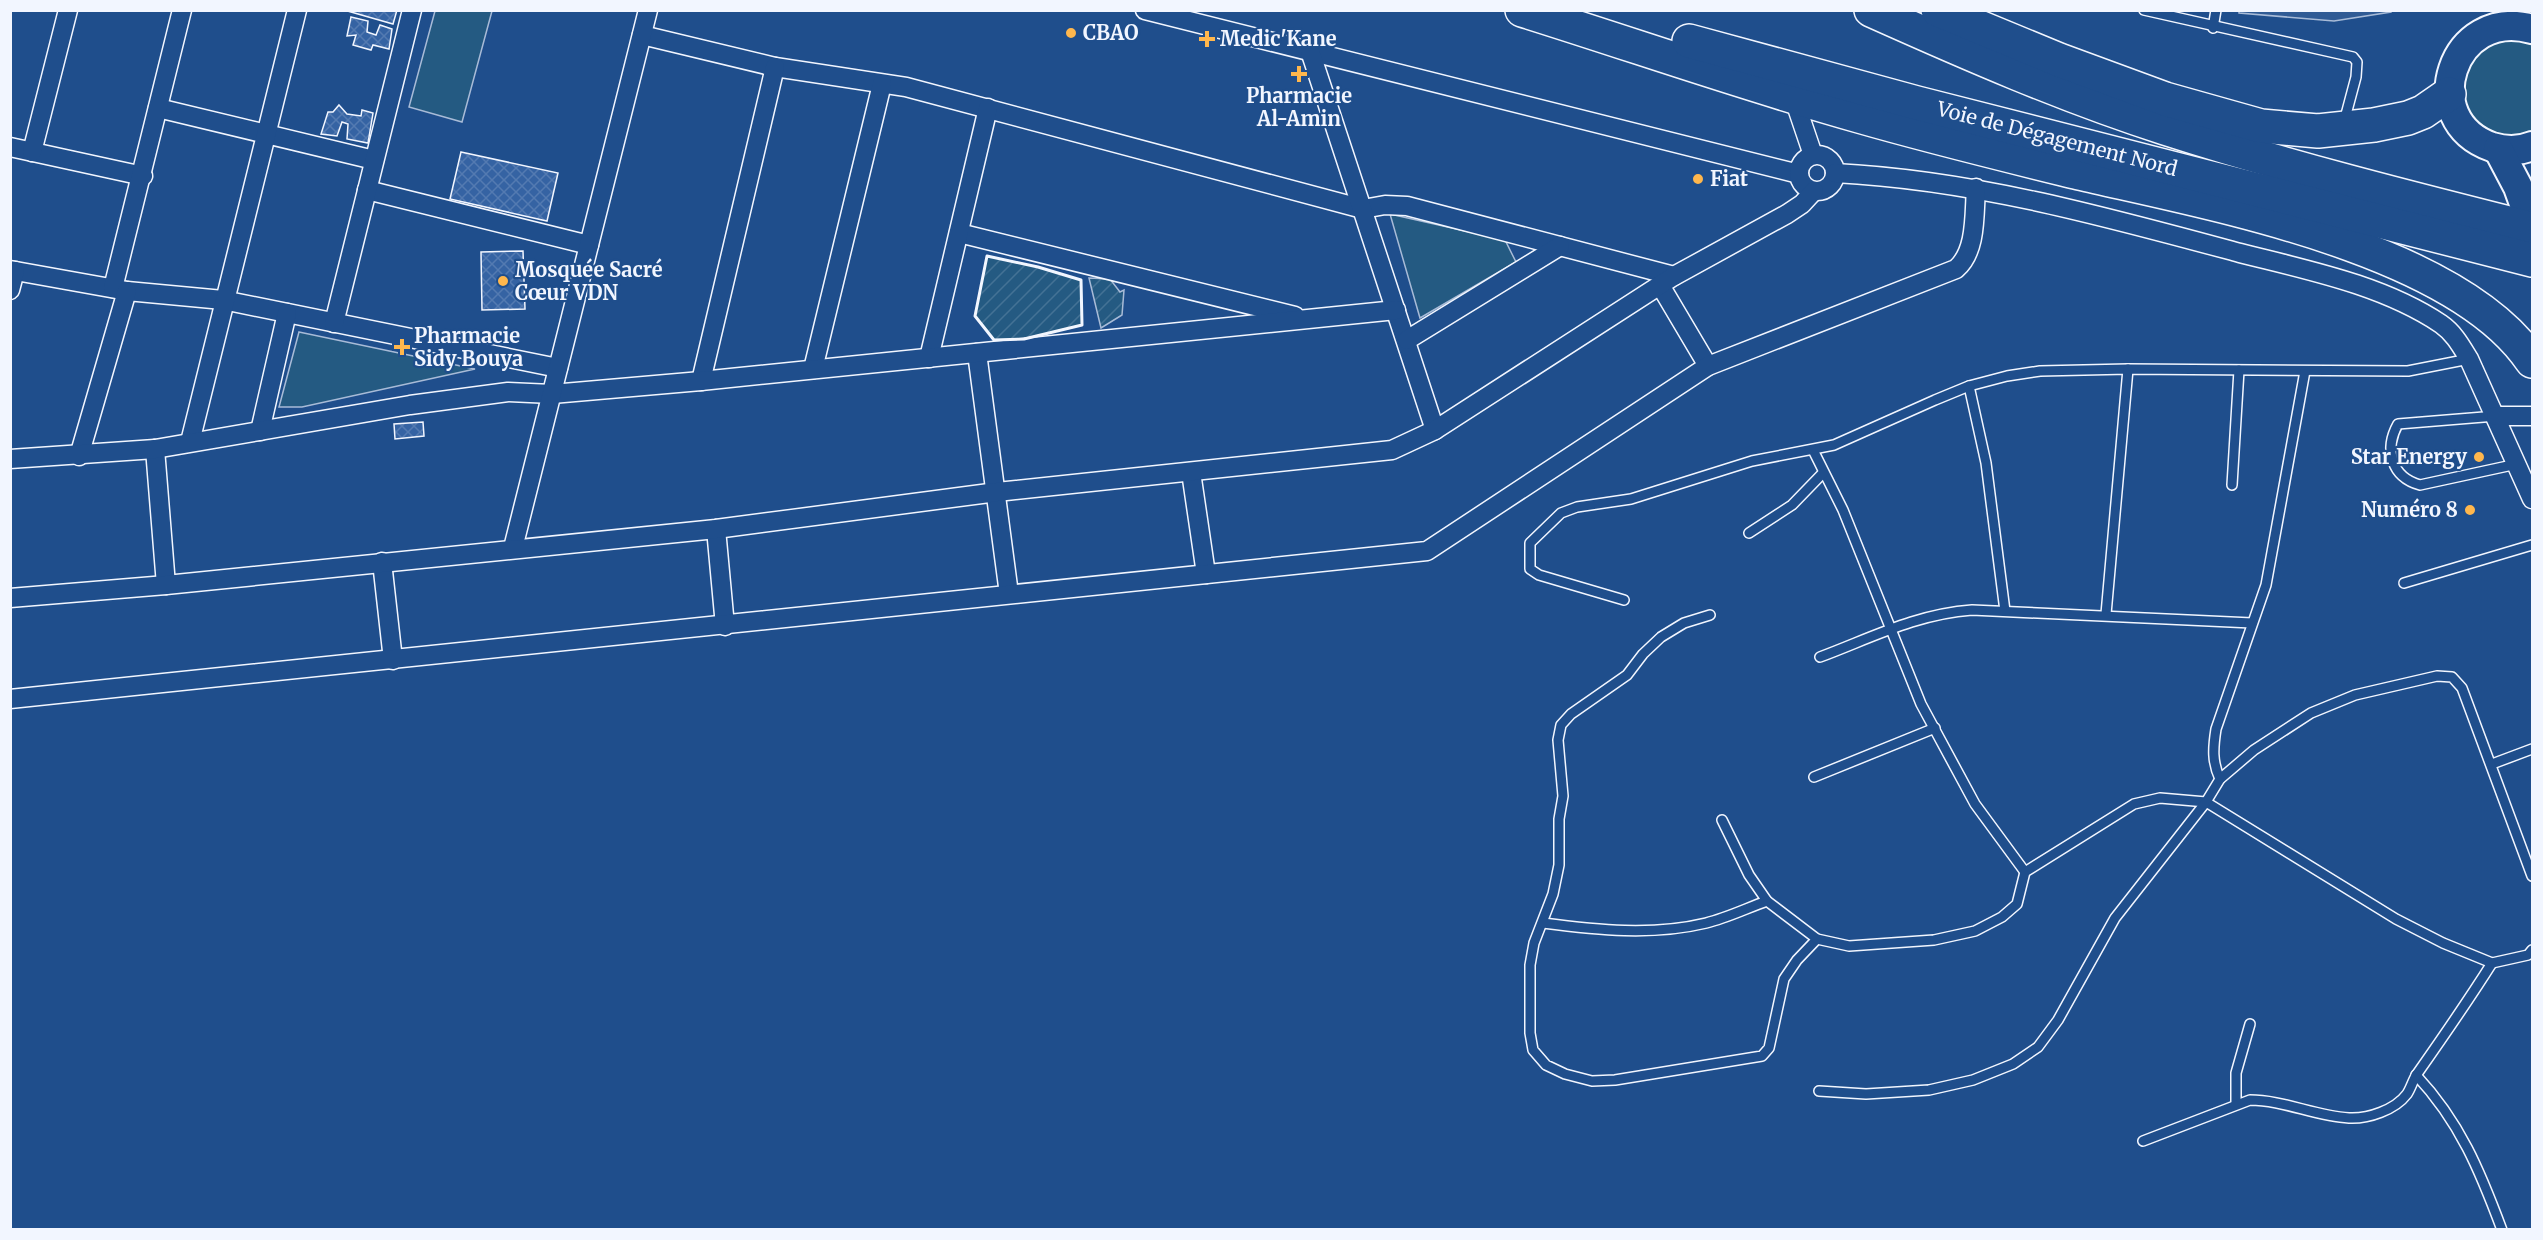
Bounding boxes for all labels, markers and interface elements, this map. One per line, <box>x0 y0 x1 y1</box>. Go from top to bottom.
place label: CBAO <box>1083 20 1139 45</box>
marker: CBAO <box>1064 26 1078 40</box>
place label: Medic'Kane <box>1220 26 1337 51</box>
marker: Medic'Kane <box>1198 30 1216 48</box>
marker: Pharmacie Al-Amin <box>1292 67 1306 81</box>
place label: Pharmacie Al-Amin <box>1246 83 1352 131</box>
street label: Voie de Dégagement Nord <box>1934 95 2180 181</box>
place label: Fiat <box>1710 166 1748 191</box>
marker: Fiat <box>1691 172 1705 186</box>
place label: Mosquée Sacré Cœur VDN <box>515 257 663 305</box>
marker: Mosquée Sacré Cœur VDN <box>496 274 510 288</box>
place label: Pharmacie Sidy Bouya <box>414 323 523 371</box>
marker: Pharmacie Sidy Bouya <box>395 340 409 354</box>
place label: Star Energy <box>2351 444 2467 469</box>
marker: Star Energy <box>2472 450 2486 464</box>
place label: Numéro 8 <box>2361 497 2458 522</box>
marker: Numéro 8 <box>2463 503 2477 517</box>

